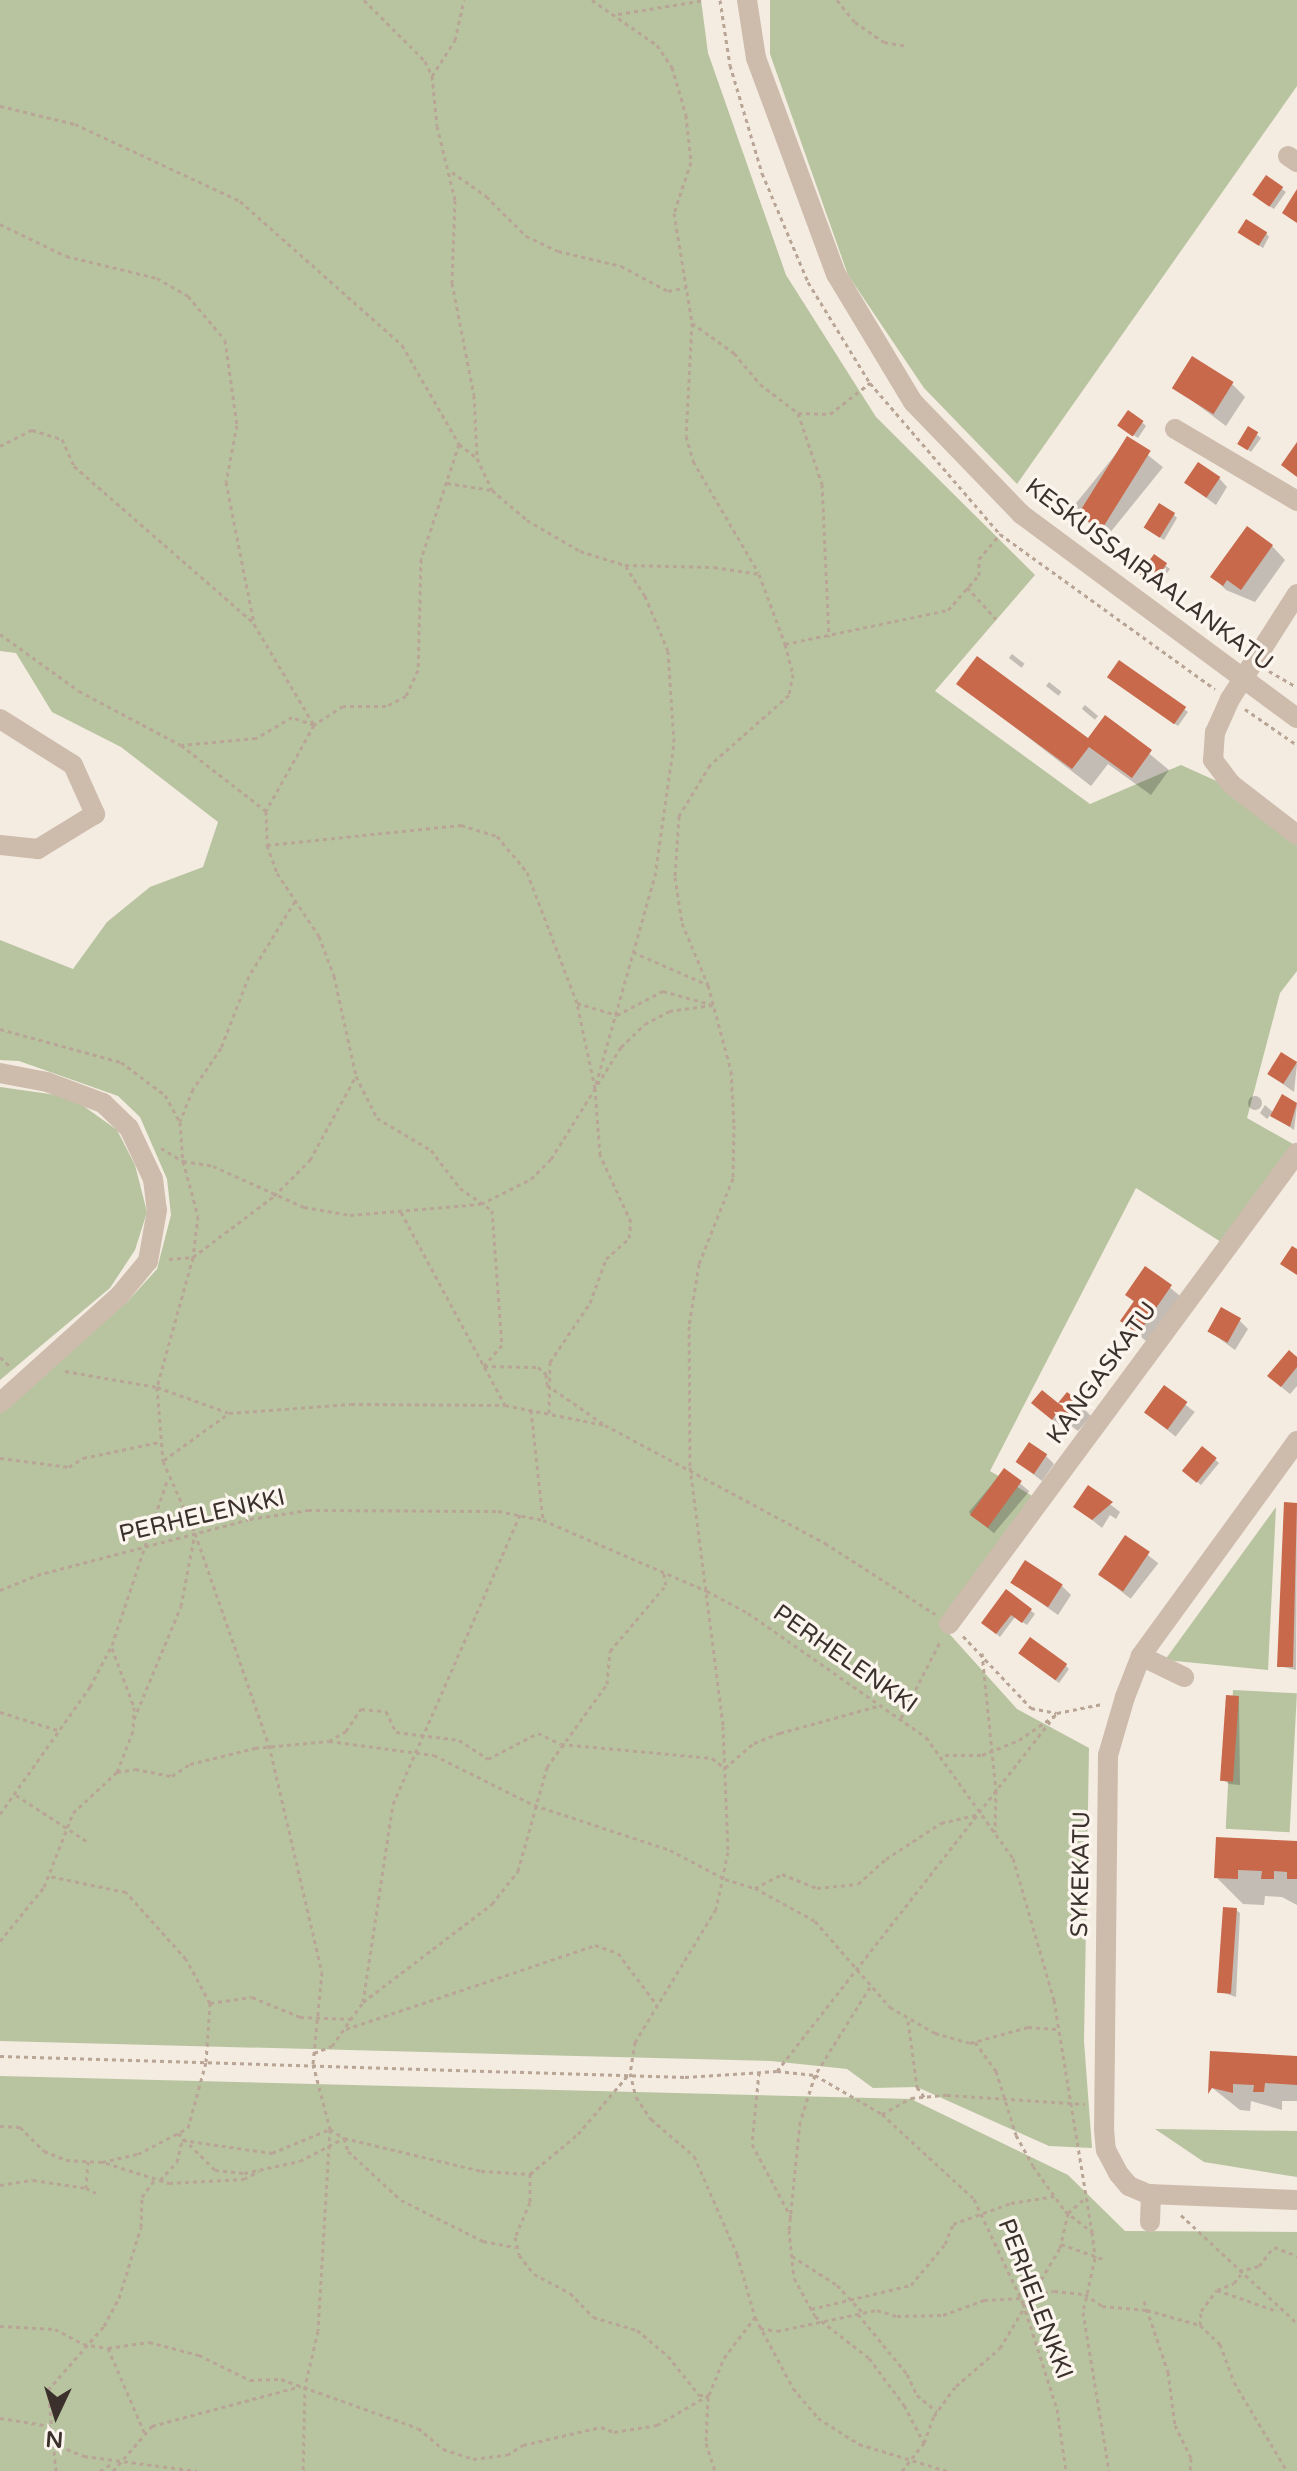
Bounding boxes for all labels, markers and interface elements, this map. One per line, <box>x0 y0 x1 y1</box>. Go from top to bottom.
street label: KESKUSSAIRAALANKATU <box>1020 472 1278 678</box>
street label: KANGASKATU <box>1041 1296 1163 1450</box>
street label: PERHELENKKI <box>116 1483 288 1549</box>
street label: PERHELENKKI <box>767 1599 923 1719</box>
street label: SYKEKATU <box>1066 1811 1096 1937</box>
street label: PERHELENKKI <box>991 2215 1079 2383</box>
north arrow <box>16 2375 96 2455</box>
text: N <box>45 2425 64 2453</box>

